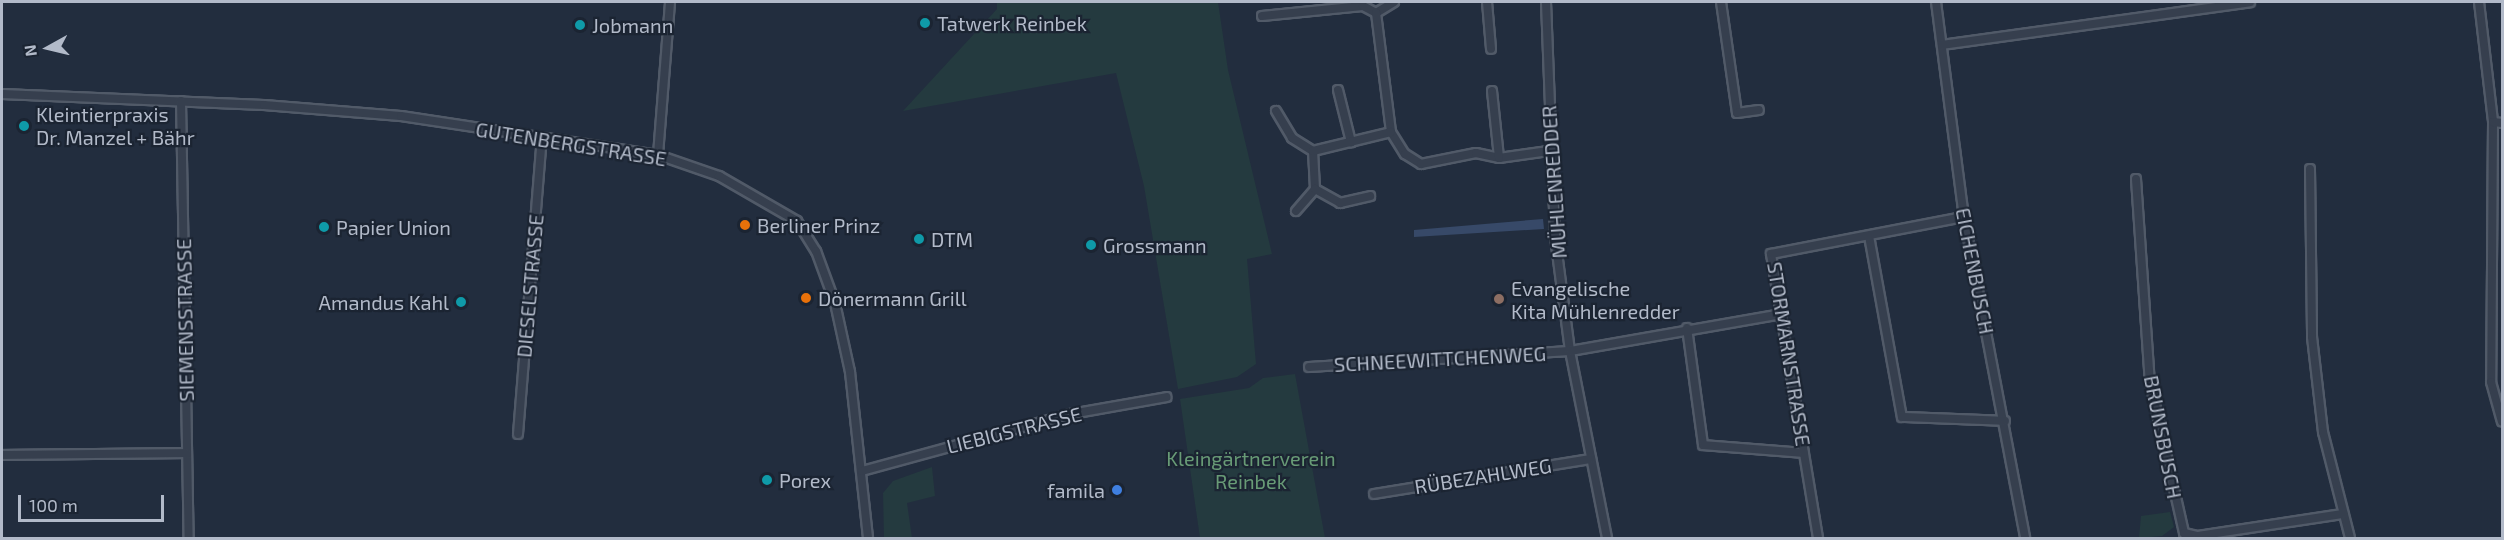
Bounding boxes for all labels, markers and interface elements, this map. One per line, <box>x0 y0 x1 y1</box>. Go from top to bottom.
place label: Tatwerk Reinbek <box>937 11 1087 35</box>
place label: Jobmann <box>592 13 673 37</box>
marker: Tatwerk Reinbek <box>918 16 932 30</box>
north arrow <box>18 18 78 78</box>
marker: Jobmann <box>573 18 587 32</box>
text: N <box>19 44 40 58</box>
place label: Kleintierpraxis Dr. Manzel + Bähr <box>36 102 195 149</box>
street label: MÜHLENREDDER <box>1537 105 1571 259</box>
street label: GUTENBERGSTRASSE <box>474 117 668 171</box>
marker: Kleintierpraxis Dr. Manzel + Bähr <box>17 119 31 133</box>
street label: EICHENBUSCH <box>1951 206 1999 336</box>
street label: DIESELSTRASSE <box>512 213 548 359</box>
place label: Berliner Prinz <box>757 213 880 237</box>
place label: Papier Union <box>336 215 451 239</box>
marker: Berliner Prinz <box>738 218 752 232</box>
marker: Papier Union <box>317 220 331 234</box>
place label: DTM <box>931 227 973 251</box>
marker: DTM <box>912 232 926 246</box>
place label: Grossmann <box>1103 233 1207 257</box>
street label: SIEMENSSTRASSE <box>172 238 198 402</box>
marker: Grossmann <box>1084 238 1098 252</box>
street label: STORMARNSTRASSE <box>1763 260 1815 448</box>
place label: Evangelische Kita Mühlenredder <box>1511 276 1680 323</box>
place label: Dönermann Grill <box>818 286 967 310</box>
place label: Amandus Kahl <box>319 290 449 314</box>
marker: Dönermann Grill <box>799 291 813 305</box>
marker: Evangelische Kita Mühlenredder <box>1492 292 1506 306</box>
marker: Amandus Kahl <box>454 295 468 309</box>
street label: SCHNEEWITTCHENWEG <box>1333 341 1547 377</box>
street label: BRUNSBUSCH <box>2139 373 2187 501</box>
street label: LIEBIGSTRASSE <box>944 402 1084 458</box>
park label: Kleingärtnerverein Reinbek <box>1166 447 1336 494</box>
street label: RÜBEZAHLWEG <box>1413 453 1553 499</box>
place label: Porex <box>779 468 831 492</box>
marker: Porex <box>760 473 774 487</box>
place label: famila <box>1047 478 1105 502</box>
scale bar <box>21 483 166 521</box>
marker: famila <box>1110 483 1124 497</box>
text: 100 m <box>29 494 78 516</box>

